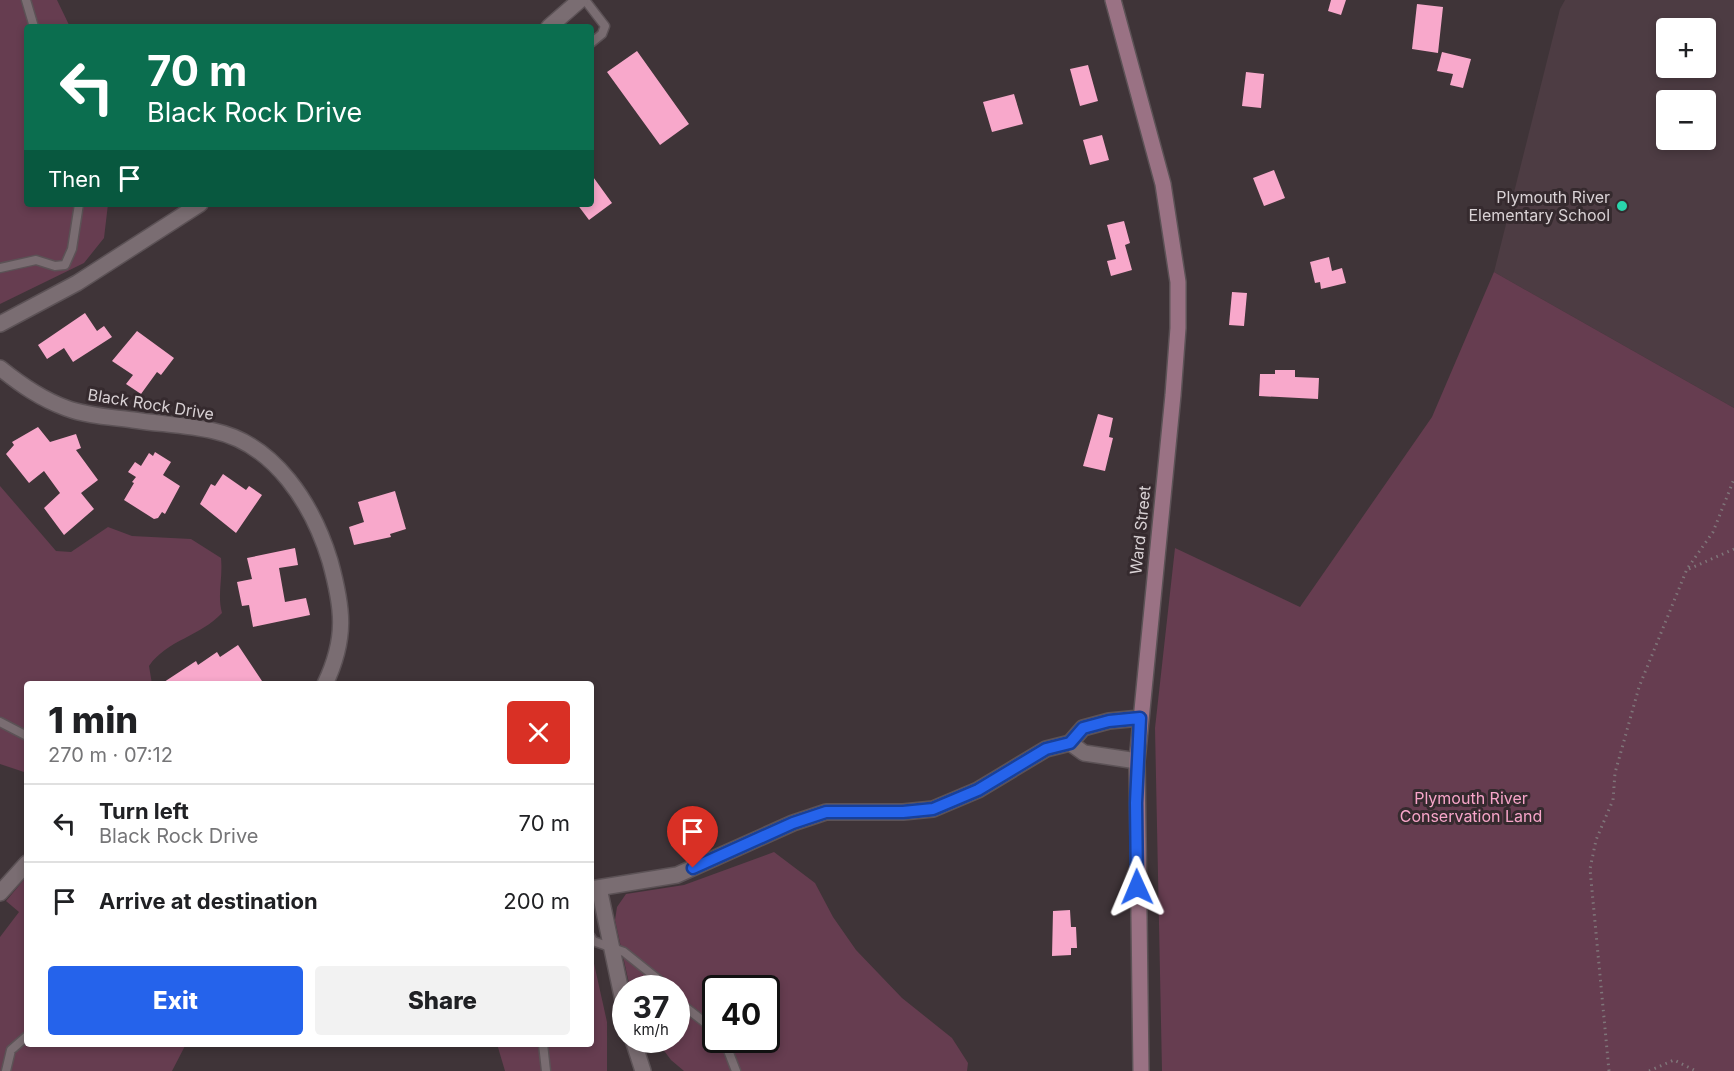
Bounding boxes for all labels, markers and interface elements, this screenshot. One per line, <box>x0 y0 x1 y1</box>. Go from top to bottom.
map controls <box>1656 18 1716 150</box>
button: + <box>1656 18 1716 78</box>
text: 70 m <box>147 45 247 96</box>
icon: left <box>48 48 126 126</box>
button: − <box>1656 90 1716 150</box>
text: Black Rock Drive <box>147 96 362 129</box>
icon: arrive <box>113 162 146 195</box>
text: Then <box>48 166 101 192</box>
place label: Plymouth River Elementary School <box>1468 187 1610 225</box>
marker: Plymouth River Elementary School <box>1615 199 1629 213</box>
street label: Black Rock Drive <box>86 384 216 424</box>
street label: Ward Street <box>1125 485 1155 575</box>
text: 1 min <box>48 698 138 742</box>
button: close <box>507 701 570 764</box>
text: 270 m · 07:12 <box>48 743 173 767</box>
park label: Plymouth River Conservation Land <box>1400 788 1542 826</box>
text: Turn left <box>99 798 189 824</box>
pin <box>667 806 718 868</box>
icon: left <box>48 807 81 840</box>
text: 70 m <box>519 810 570 836</box>
icon: arrive <box>676 815 709 848</box>
text: Black Rock Drive <box>99 824 258 848</box>
position arrow <box>1105 855 1169 919</box>
icon: arrive <box>48 885 81 918</box>
text: Arrive at destination <box>99 888 318 914</box>
text: 200 m <box>503 888 570 914</box>
button: Exit <box>48 966 303 1035</box>
button: Share <box>315 966 570 1035</box>
speed limit sign: 40 <box>702 975 780 1053</box>
text: 37 <box>633 989 669 1025</box>
text: km/h <box>633 1020 669 1039</box>

